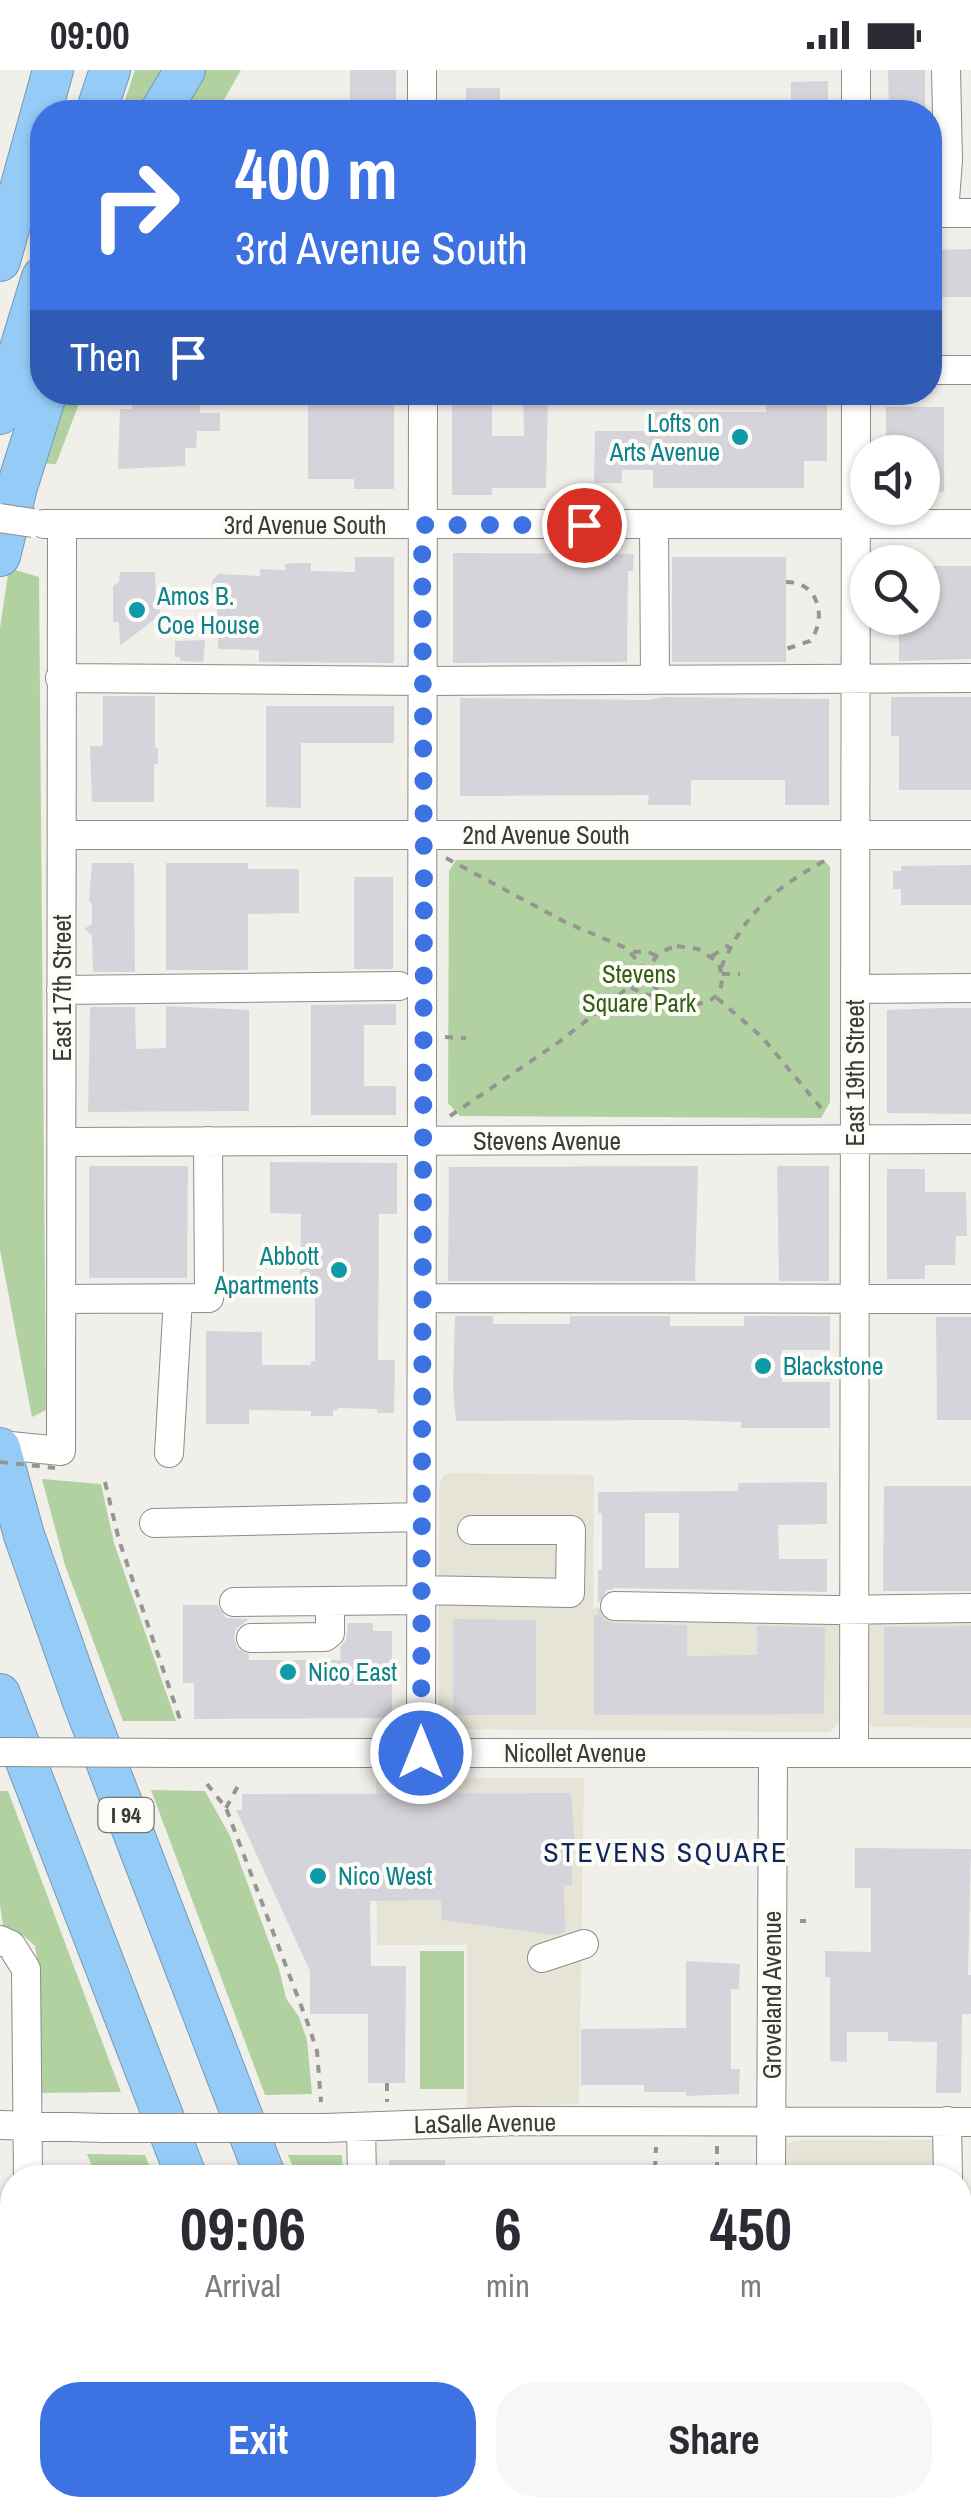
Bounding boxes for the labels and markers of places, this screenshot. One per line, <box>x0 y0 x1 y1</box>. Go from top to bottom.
place label: Lofts on Arts Avenue <box>609 406 720 469</box>
marker: Lofts on Arts Avenue <box>729 426 751 448</box>
pin <box>542 483 627 568</box>
place label: Amos B. Coe House <box>156 579 260 642</box>
marker: Amos B. Coe House <box>126 599 148 621</box>
place label: Abbott Apartments <box>213 1239 319 1302</box>
marker: Abbott Apartments <box>328 1259 350 1281</box>
place label: Blackstone <box>783 1349 883 1383</box>
marker: Blackstone <box>752 1355 774 1377</box>
place label: Nico East <box>308 1655 397 1689</box>
marker: Nico East <box>277 1661 299 1683</box>
place label: Nico West <box>338 1859 433 1893</box>
marker: Nico West <box>307 1865 329 1887</box>

